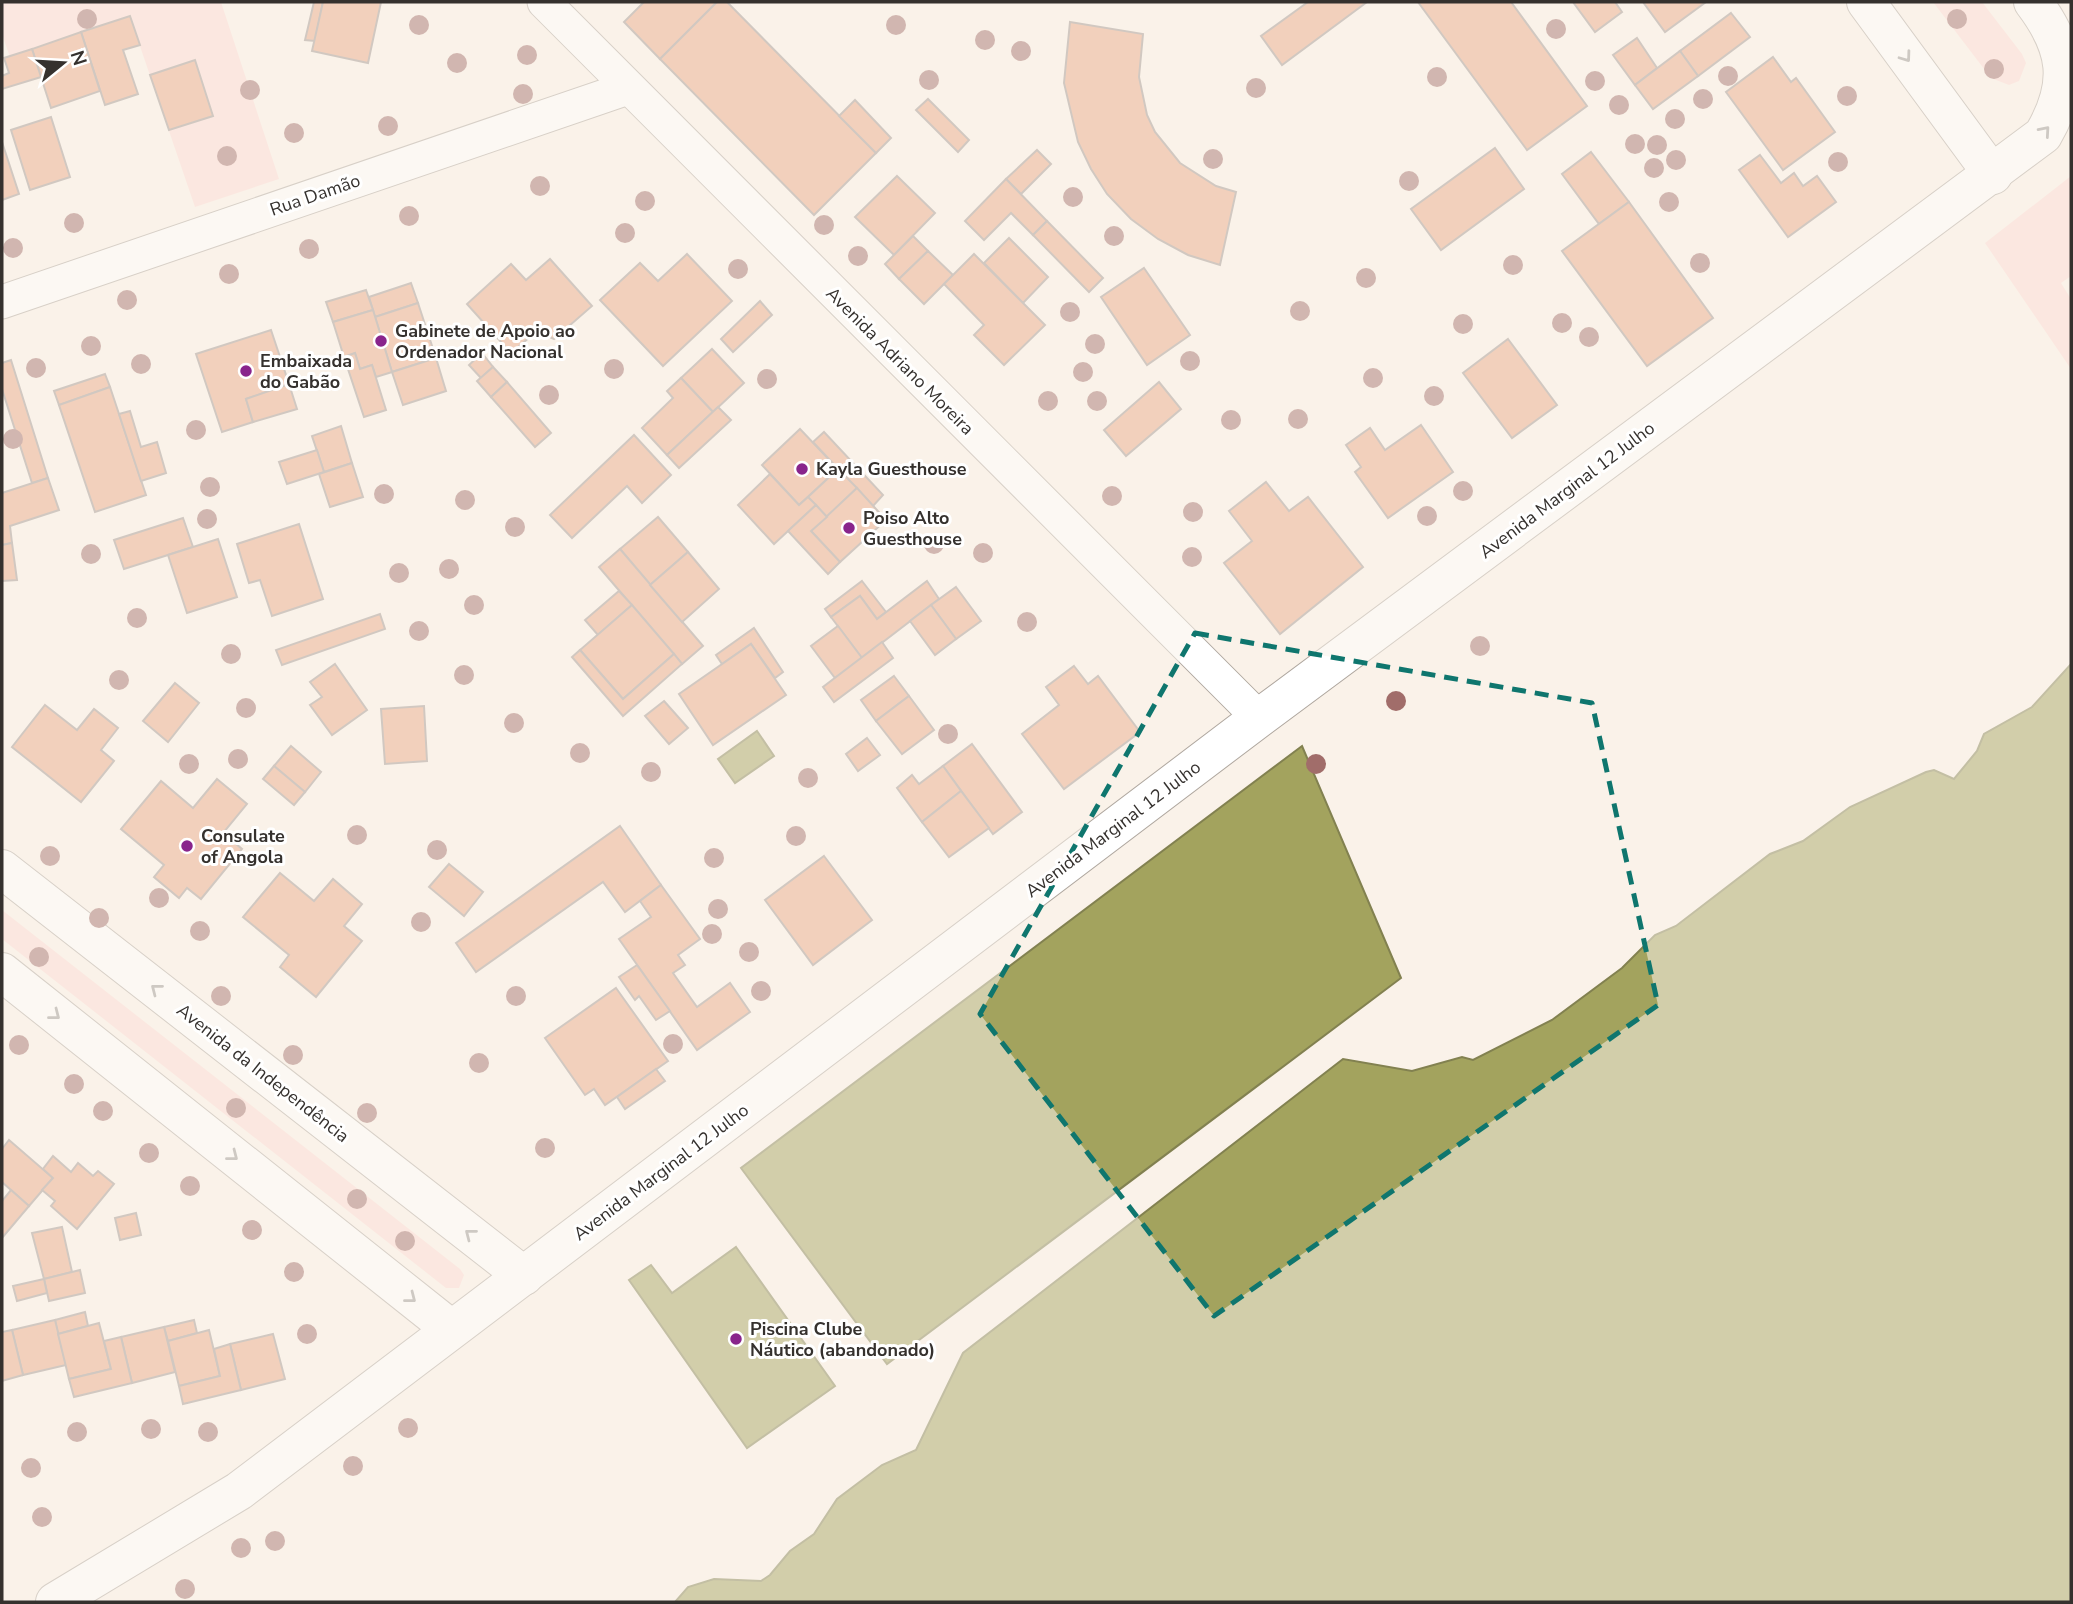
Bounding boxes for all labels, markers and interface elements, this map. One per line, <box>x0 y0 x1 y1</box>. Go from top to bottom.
north arrow <box>28 28 98 98</box>
text: N <box>64 47 93 69</box>
one-way arrow <box>1898 49 1911 62</box>
one-way arrow <box>2037 126 2049 139</box>
street label: Rua Damão <box>267 168 363 222</box>
street label: Avenida Adriano Moreira <box>821 282 979 440</box>
place label: Gabinete de Apoio ao Ordenador Nacional <box>395 319 575 364</box>
marker: Gabinete de Apoio ao Ordenador Nacional <box>373 333 389 349</box>
place label: Embaixada do Gabão <box>260 349 352 394</box>
marker: Embaixada do Gabão <box>238 363 254 379</box>
street label: Avenida Marginal 12 Julho <box>1474 416 1660 564</box>
place label: Kayla Guesthouse <box>816 457 967 481</box>
marker: Kayla Guesthouse <box>794 461 810 477</box>
place label: Poiso Alto Guesthouse <box>863 506 962 551</box>
marker: Poiso Alto Guesthouse <box>841 520 857 536</box>
street label: Avenida Marginal 12 Julho <box>1020 755 1206 903</box>
place label: Consulate of Angola <box>201 824 285 869</box>
marker: Consulate of Angola <box>179 838 195 854</box>
one-way arrow <box>151 984 163 997</box>
street label: Avenida da Independência <box>172 998 354 1148</box>
one-way arrow <box>48 1006 60 1019</box>
street label: Avenida Marginal 12 Julho <box>568 1098 754 1246</box>
one-way arrow <box>226 1148 238 1161</box>
one-way arrow <box>465 1230 478 1243</box>
one-way arrow <box>404 1289 416 1302</box>
place label: Piscina Clube Náutico (abandonado) <box>750 1317 935 1362</box>
marker: Piscina Clube Náutico (abandonado) <box>728 1331 744 1347</box>

